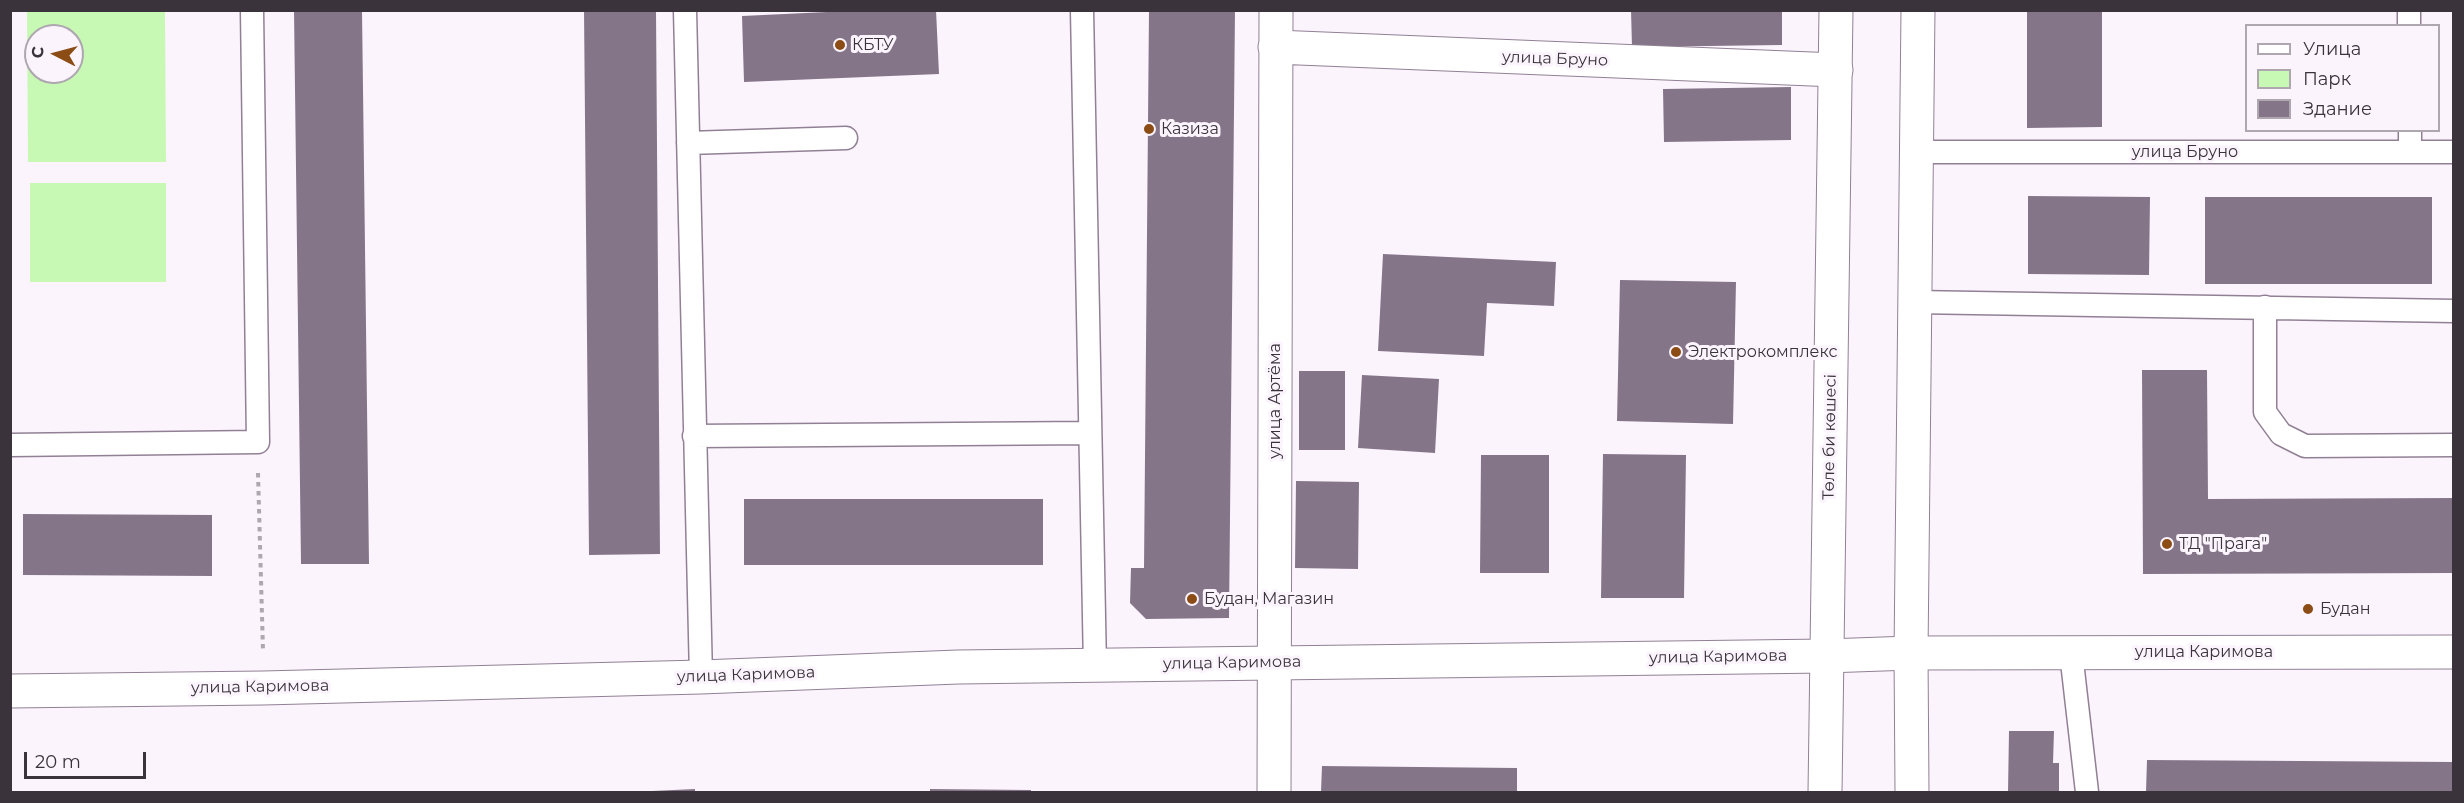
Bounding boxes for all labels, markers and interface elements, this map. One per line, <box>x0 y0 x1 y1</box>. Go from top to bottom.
north arrow <box>24 24 84 84</box>
legend <box>2245 24 2440 132</box>
place label: КБТУ <box>852 35 894 55</box>
marker: КБТУ <box>833 38 847 52</box>
text: Улица <box>2303 38 2361 60</box>
text: С <box>28 46 48 59</box>
street label: улица Бруно <box>1501 48 1609 70</box>
text: Парк <box>2303 68 2351 90</box>
text: Здание <box>2303 98 2372 120</box>
place label: Казиза <box>1161 119 1219 139</box>
marker: Казиза <box>1142 122 1156 136</box>
street label: улица Бруно <box>2132 142 2238 162</box>
place label: Электрокомплекс <box>1688 342 1838 362</box>
street label: улица Артёма <box>1265 343 1285 459</box>
marker: Электрокомплекс <box>1669 345 1683 359</box>
street label: Төле би көшесі <box>1819 374 1841 500</box>
place label: ТД "Прага" <box>2179 534 2267 554</box>
marker: ТД "Прага" <box>2160 537 2174 551</box>
place label: Будан, Магазин <box>1204 589 1334 609</box>
marker: Будан, Магазин <box>1185 592 1199 606</box>
place label: Будан <box>2320 599 2370 619</box>
marker: Будан <box>2301 602 2315 616</box>
street label: улица Каримова <box>2135 642 2273 662</box>
street label: улица Каримова <box>1649 646 1787 668</box>
street label: улица Каримова <box>1163 652 1301 674</box>
street label: улица Каримова <box>677 663 815 687</box>
street label: улица Каримова <box>191 676 329 698</box>
scale bar <box>27 740 148 778</box>
text: 20 m <box>35 751 81 773</box>

